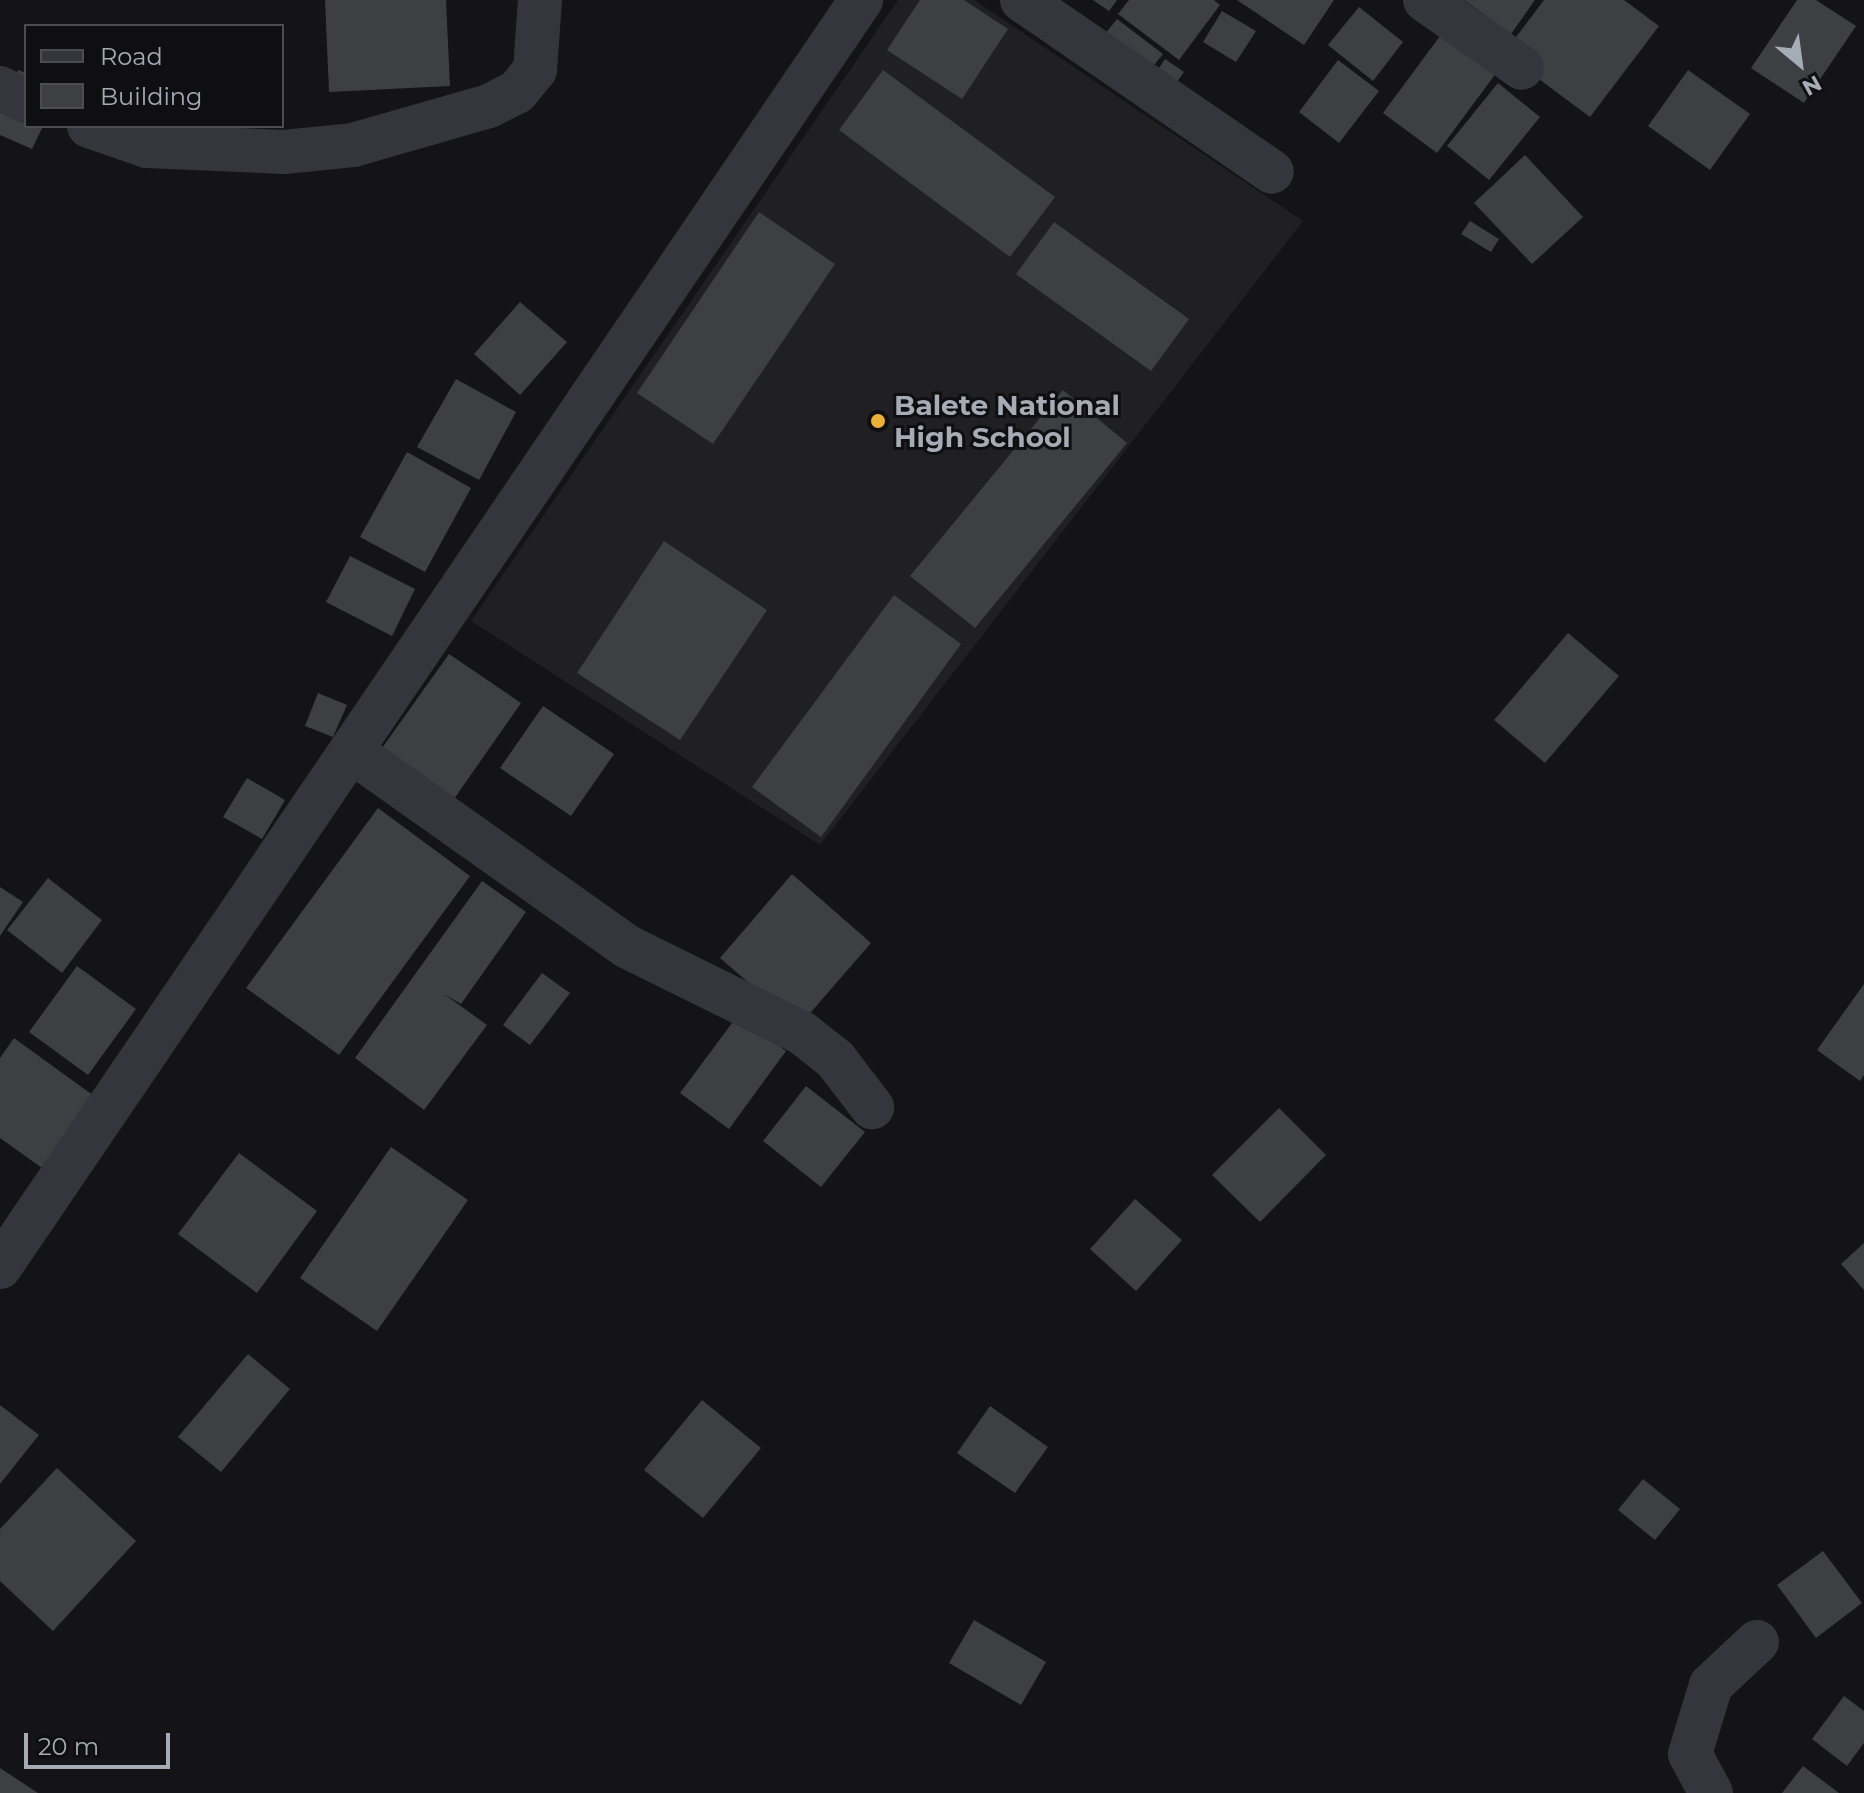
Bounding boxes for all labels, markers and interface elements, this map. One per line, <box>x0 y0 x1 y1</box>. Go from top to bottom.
legend <box>24 24 284 128</box>
north arrow <box>1760 24 1840 104</box>
text: Road <box>100 42 163 71</box>
text: N <box>1798 69 1826 102</box>
text: Building <box>100 82 203 111</box>
place label: Balete National High School <box>894 388 1120 454</box>
marker: Balete National High School <box>869 412 887 430</box>
scale bar <box>28 1717 174 1767</box>
text: 20 m <box>38 1732 99 1761</box>

